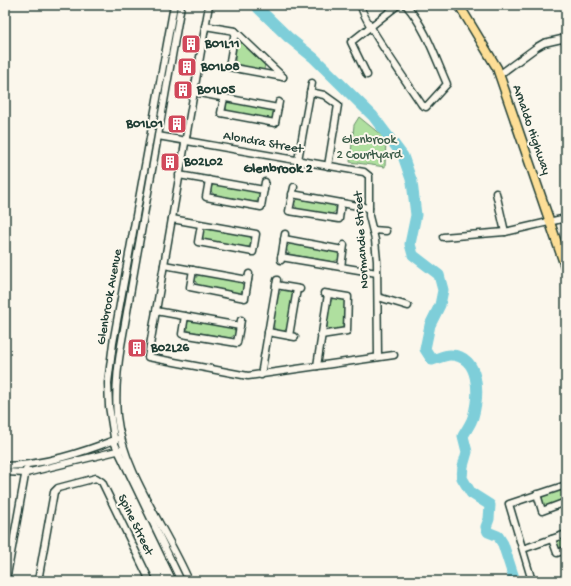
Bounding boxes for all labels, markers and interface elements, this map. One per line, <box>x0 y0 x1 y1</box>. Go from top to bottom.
building icon: B01L11 <box>180 33 202 55</box>
place label: B01L11 <box>204 37 240 52</box>
building icon: B01L08 <box>176 56 198 78</box>
place label: B01L08 <box>200 60 240 75</box>
building icon: B01L05 <box>172 79 194 101</box>
place label: B01L05 <box>196 83 235 98</box>
street label: Arnaldo Highway <box>509 83 554 178</box>
building icon: B01L01 <box>166 113 188 135</box>
place label: B01L01 <box>125 117 163 132</box>
street label: Alondra Street <box>222 129 306 158</box>
park label: Glenbrook 2 Courtyard <box>336 133 403 163</box>
building icon: B02L02 <box>159 151 181 173</box>
place label: B02L02 <box>183 155 224 170</box>
district label: Glenbrook 2 <box>243 161 313 178</box>
street label: Normandie Street <box>351 189 373 289</box>
street label: Glenbrook Avenue <box>94 248 126 346</box>
building icon: B02L26 <box>126 337 148 359</box>
place label: B02L26 <box>150 341 190 356</box>
street label: Spine Street <box>114 492 157 559</box>

